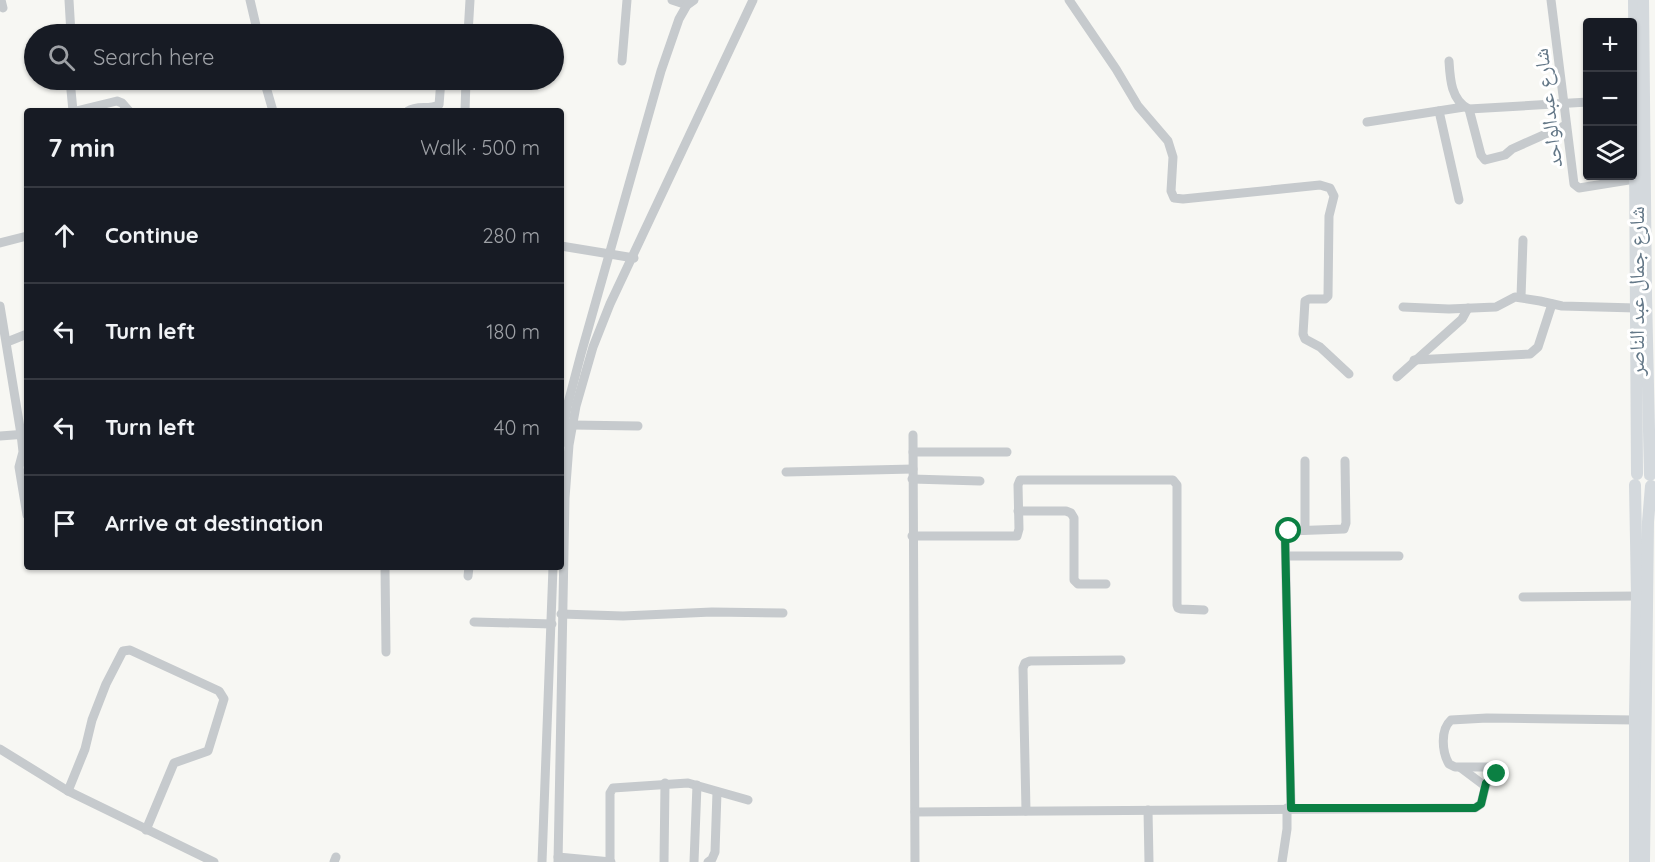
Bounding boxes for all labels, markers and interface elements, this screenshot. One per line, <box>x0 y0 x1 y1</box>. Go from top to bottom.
map controls <box>1583 18 1637 180</box>
button: + <box>1583 18 1637 72</box>
search box <box>24 24 564 90</box>
icon: search <box>45 41 78 74</box>
text: Search here <box>93 43 214 71</box>
street label: شارع عبدالواحد <box>1527 47 1568 169</box>
button: − <box>1583 72 1637 126</box>
button: layers <box>1583 126 1637 180</box>
text: 7 min <box>48 131 115 164</box>
text: Walk · 500 m <box>420 135 540 160</box>
street label: شارع جمال عبد الناصر <box>1623 206 1650 377</box>
icon: ahead <box>48 219 81 252</box>
text: Continue <box>105 221 199 249</box>
text: 280 m <box>483 223 540 248</box>
icon: left <box>48 315 81 348</box>
text: Turn left <box>105 317 195 345</box>
text: 180 m <box>486 319 540 344</box>
icon: left <box>48 411 81 444</box>
text: Turn left <box>105 413 195 441</box>
text: 40 m <box>494 415 540 440</box>
icon: arrive <box>48 507 81 540</box>
text: Arrive at destination <box>105 509 323 537</box>
route start <box>1275 517 1301 543</box>
route end <box>1483 760 1509 786</box>

